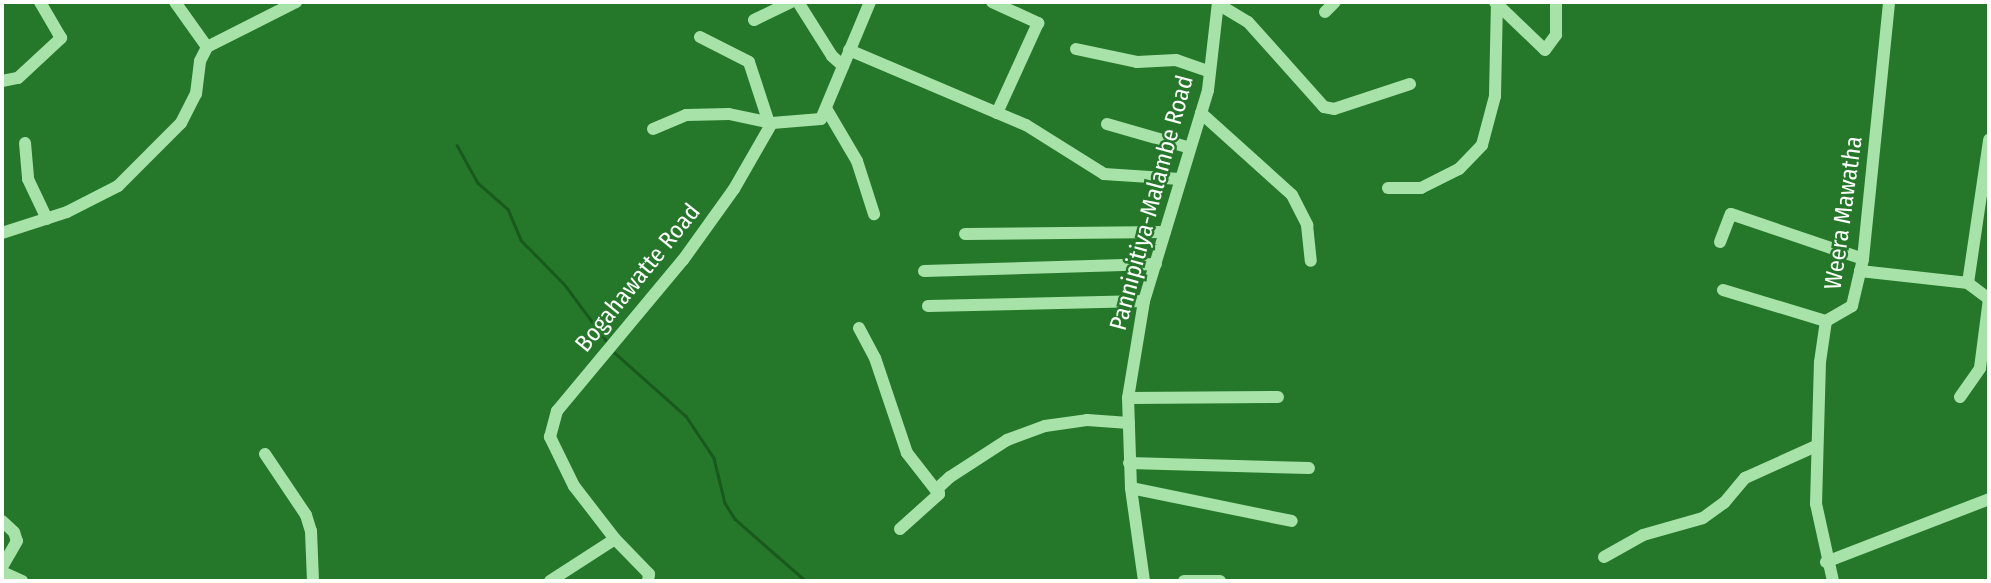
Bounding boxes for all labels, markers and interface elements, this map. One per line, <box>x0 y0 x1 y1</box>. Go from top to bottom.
street label: Pannipitiya-Malambe Road <box>1104 72 1200 334</box>
street label: Weera Mawatha <box>1819 134 1869 292</box>
street label: Bogahawatte Road <box>569 198 707 358</box>

